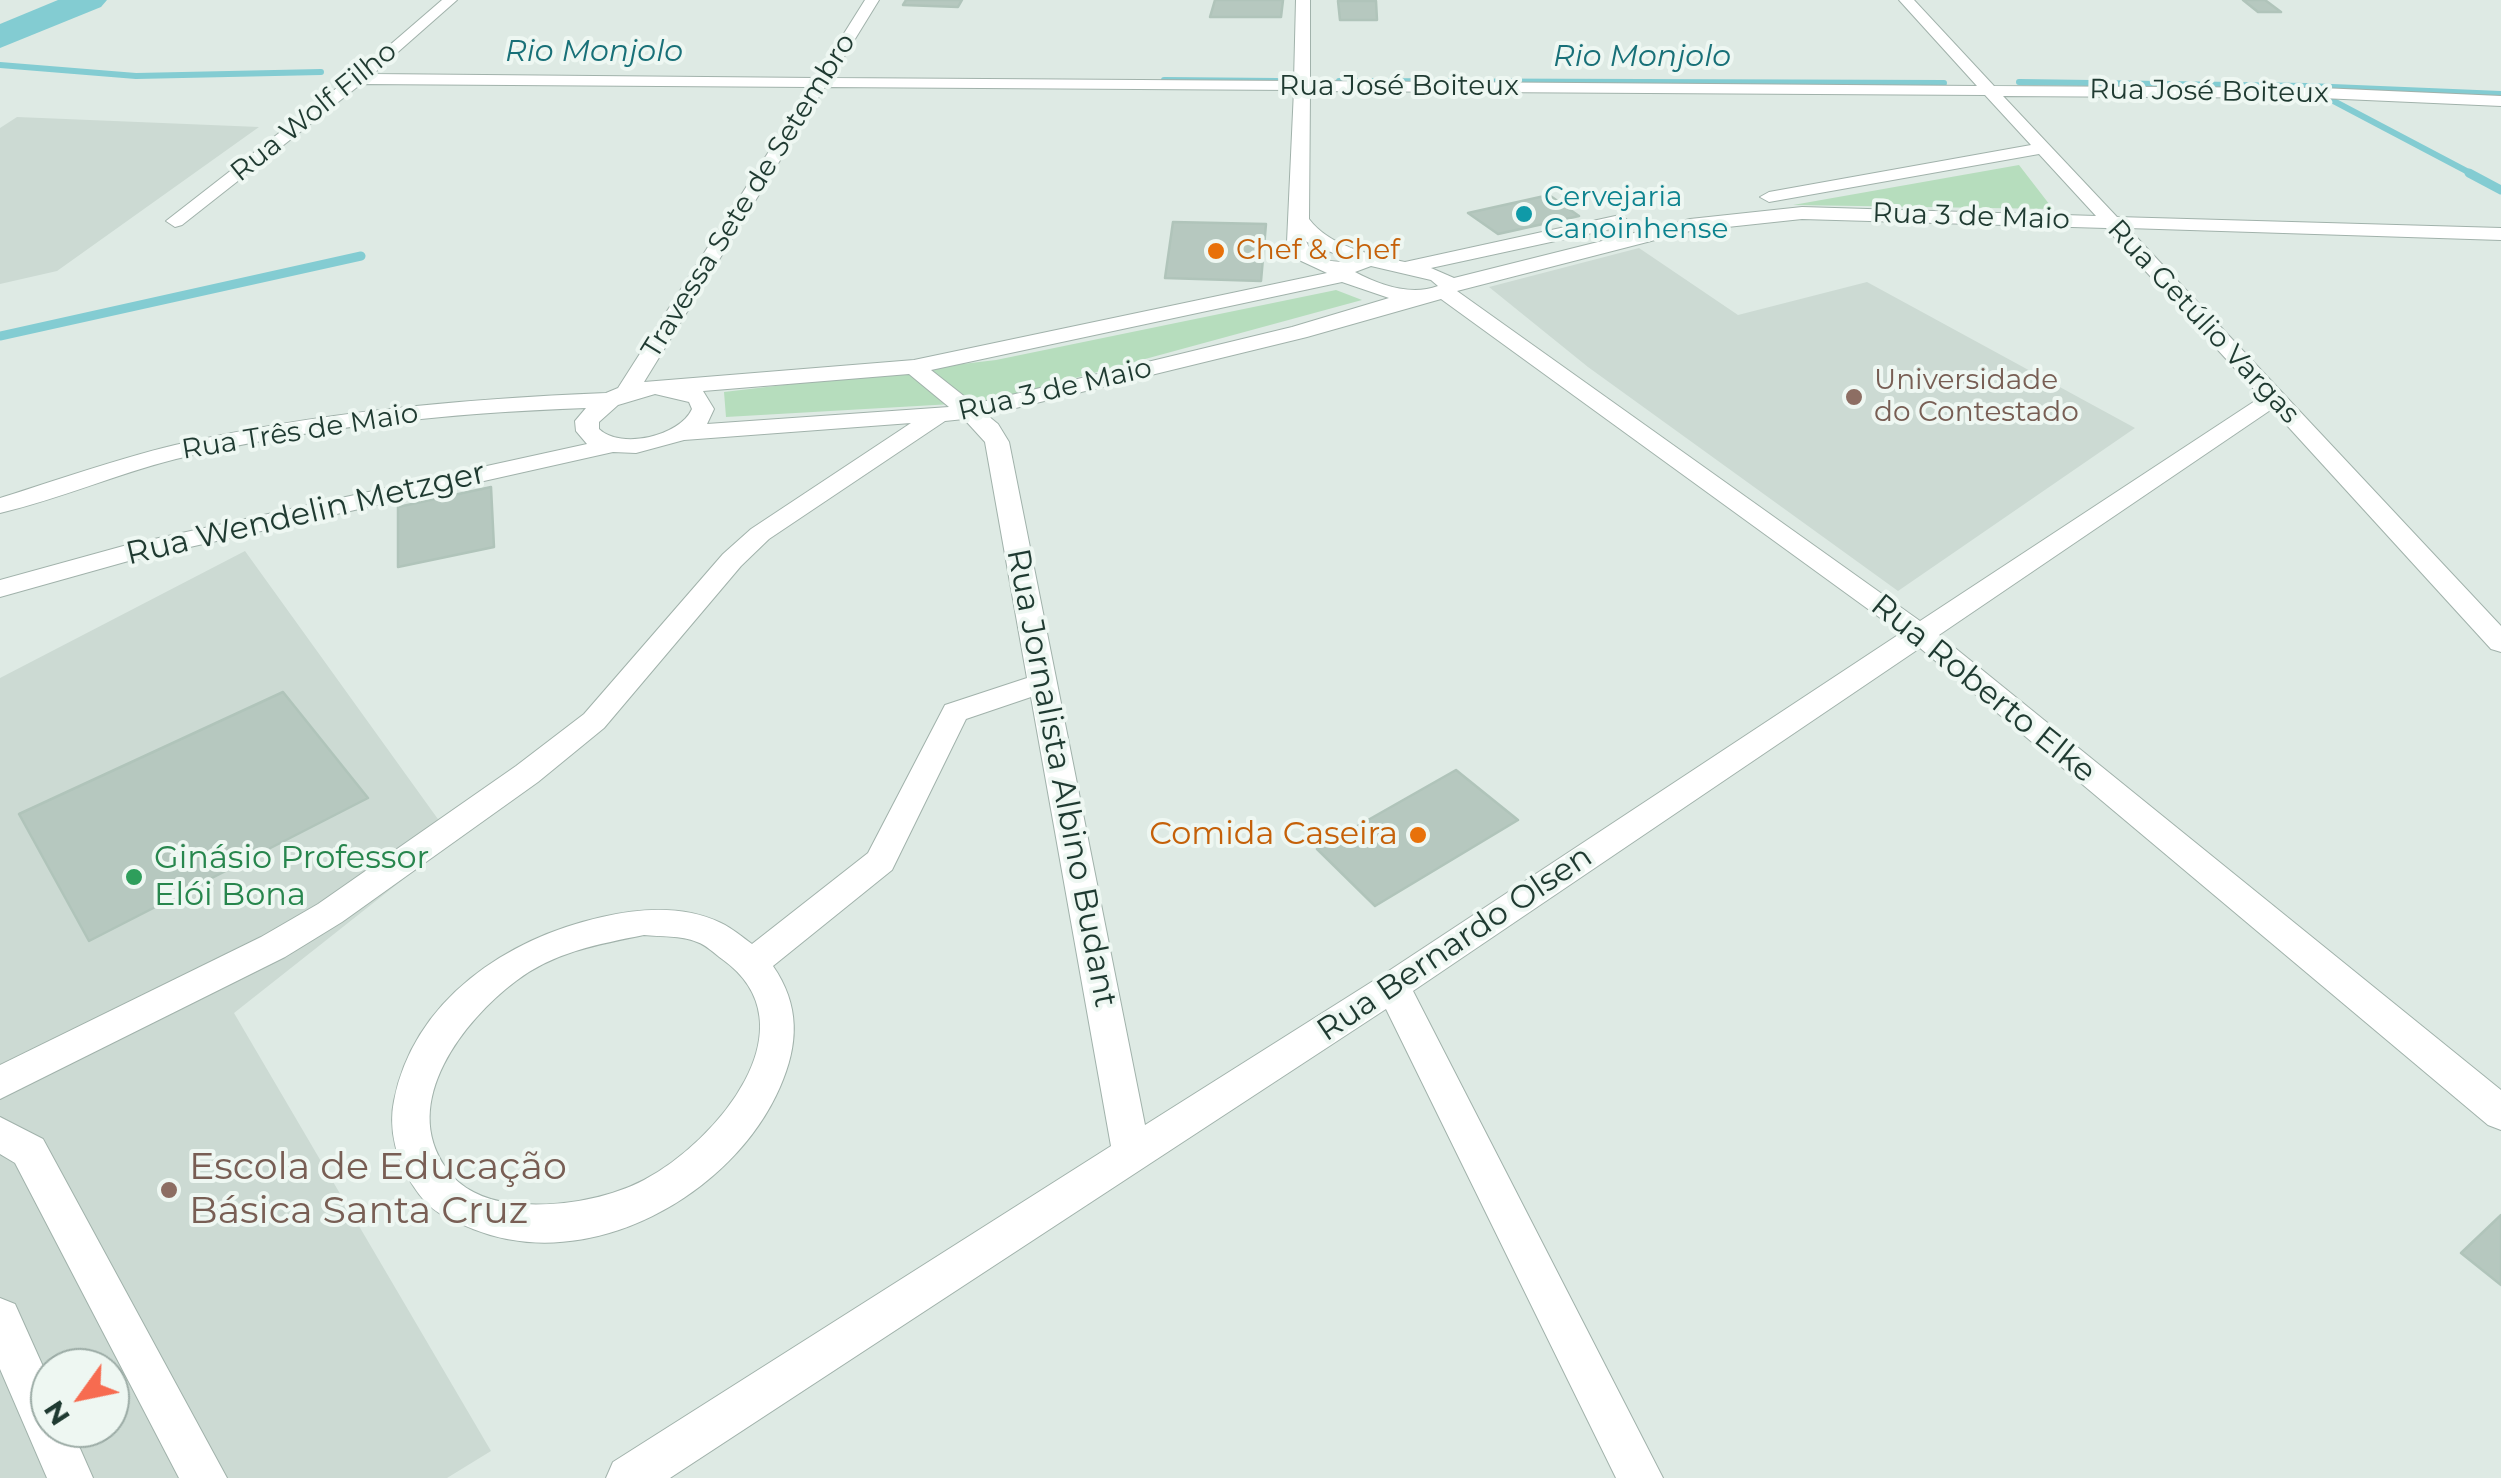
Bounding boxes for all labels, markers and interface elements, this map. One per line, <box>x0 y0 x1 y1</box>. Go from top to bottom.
street label: Travessa Sete de Setembro <box>635 28 863 364</box>
water label: Rio Monjolo <box>505 34 683 70</box>
street label: Rua Wolf Filho <box>224 35 404 189</box>
water label: Rio Monjolo <box>1553 39 1731 75</box>
street label: Rua José Boiteux <box>1279 70 1519 104</box>
street label: Rua José Boiteux <box>2089 73 2329 111</box>
place label: Cervejaria Canoinhense <box>1544 181 1728 247</box>
street label: Rua 3 de Maio <box>1872 197 2070 237</box>
marker: Cervejaria Canoinhense <box>1513 203 1535 225</box>
street label: Rua Getúlio Vargas <box>2100 213 2306 431</box>
place label: Chef & Chef <box>1236 234 1400 268</box>
marker: Chef & Chef <box>1205 240 1227 262</box>
street label: Rua 3 de Maio <box>955 351 1155 429</box>
place label: Universidade do Contestado <box>1874 364 2079 430</box>
marker: Universidade do Contestado <box>1843 386 1865 408</box>
street label: Rua Três de Maio <box>179 397 421 467</box>
street label: Rua Wendelin Metzger <box>122 454 490 574</box>
street label: Rua Jornalista Albino Budant <box>998 545 1124 1011</box>
street label: Rua Roberto Elke <box>1863 587 2103 791</box>
place label: Comida Caseira <box>1149 816 1398 854</box>
marker: Comida Caseira <box>1407 824 1429 846</box>
street label: Rua Bernardo Olsen <box>1310 838 1600 1050</box>
place label: Ginásio Professor Elói Bona <box>154 840 429 915</box>
marker: Ginásio Professor Elói Bona <box>123 866 145 888</box>
place label: Escola de Educação Básica Santa Cruz <box>189 1145 567 1234</box>
marker: Escola de Educação Básica Santa Cruz <box>158 1179 180 1201</box>
north arrow <box>30 1348 130 1448</box>
text: N <box>36 1395 77 1432</box>

